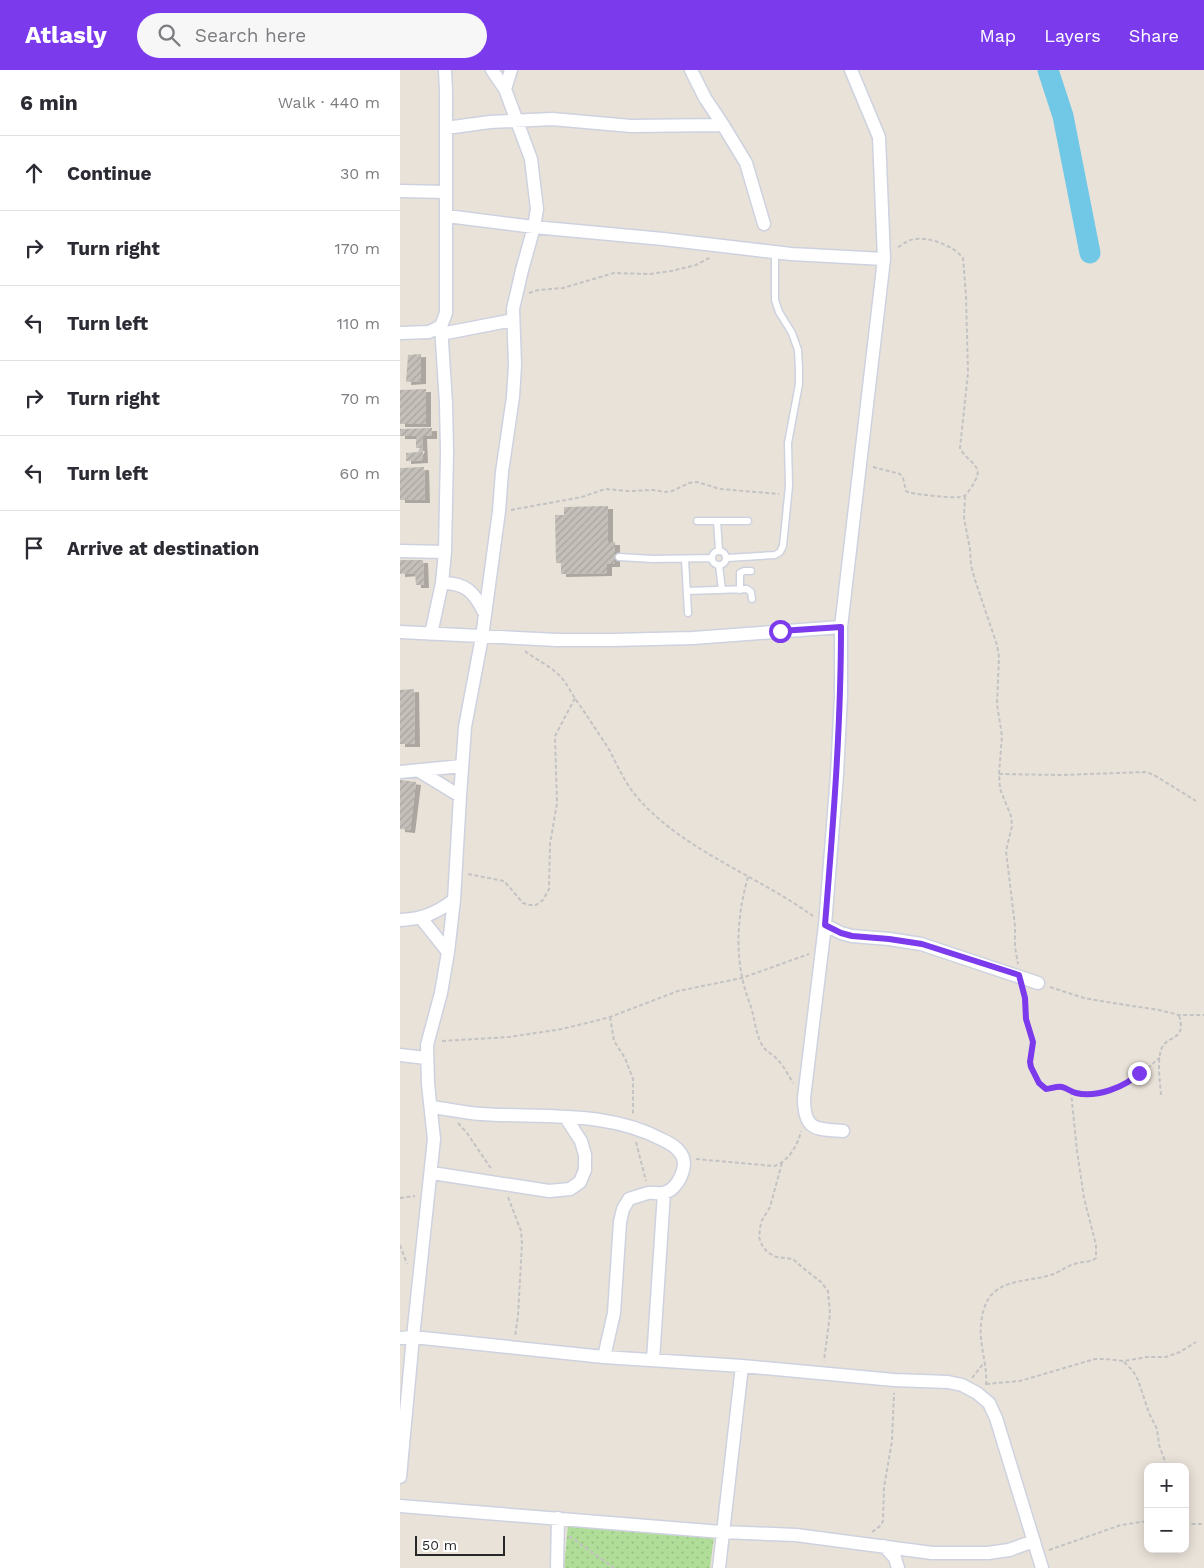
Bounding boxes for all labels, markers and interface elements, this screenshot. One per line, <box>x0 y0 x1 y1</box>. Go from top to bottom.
search box <box>137 13 487 58</box>
text: Atlasly <box>25 21 107 49</box>
icon: search <box>155 21 183 49</box>
text: Search here <box>195 24 306 47</box>
text: Map <box>979 25 1016 46</box>
text: Layers <box>1044 25 1101 46</box>
text: Share <box>1129 25 1179 46</box>
text: 6 min <box>20 90 78 115</box>
text: Walk · 440 m <box>278 93 380 112</box>
icon: ahead <box>20 159 48 187</box>
text: Continue <box>67 162 151 185</box>
text: 30 m <box>340 164 380 183</box>
icon: right <box>20 234 48 262</box>
text: Turn right <box>67 237 160 260</box>
text: 170 m <box>334 239 380 258</box>
icon: left <box>20 309 48 337</box>
text: Turn left <box>67 312 148 335</box>
text: 110 m <box>337 314 380 333</box>
icon: right <box>20 384 48 412</box>
text: Turn right <box>67 387 160 410</box>
text: 70 m <box>341 389 380 408</box>
icon: left <box>20 459 48 487</box>
text: Turn left <box>67 462 148 485</box>
text: 60 m <box>340 464 380 483</box>
icon: arrive <box>20 534 48 562</box>
text: Arrive at destination <box>67 537 259 560</box>
route start <box>769 620 792 643</box>
route end <box>1128 1062 1151 1085</box>
map controls <box>1144 1463 1189 1553</box>
button: + <box>1144 1463 1189 1508</box>
button: − <box>1144 1508 1189 1553</box>
scale bar <box>415 1533 505 1556</box>
text: 50 m <box>422 1537 457 1553</box>

